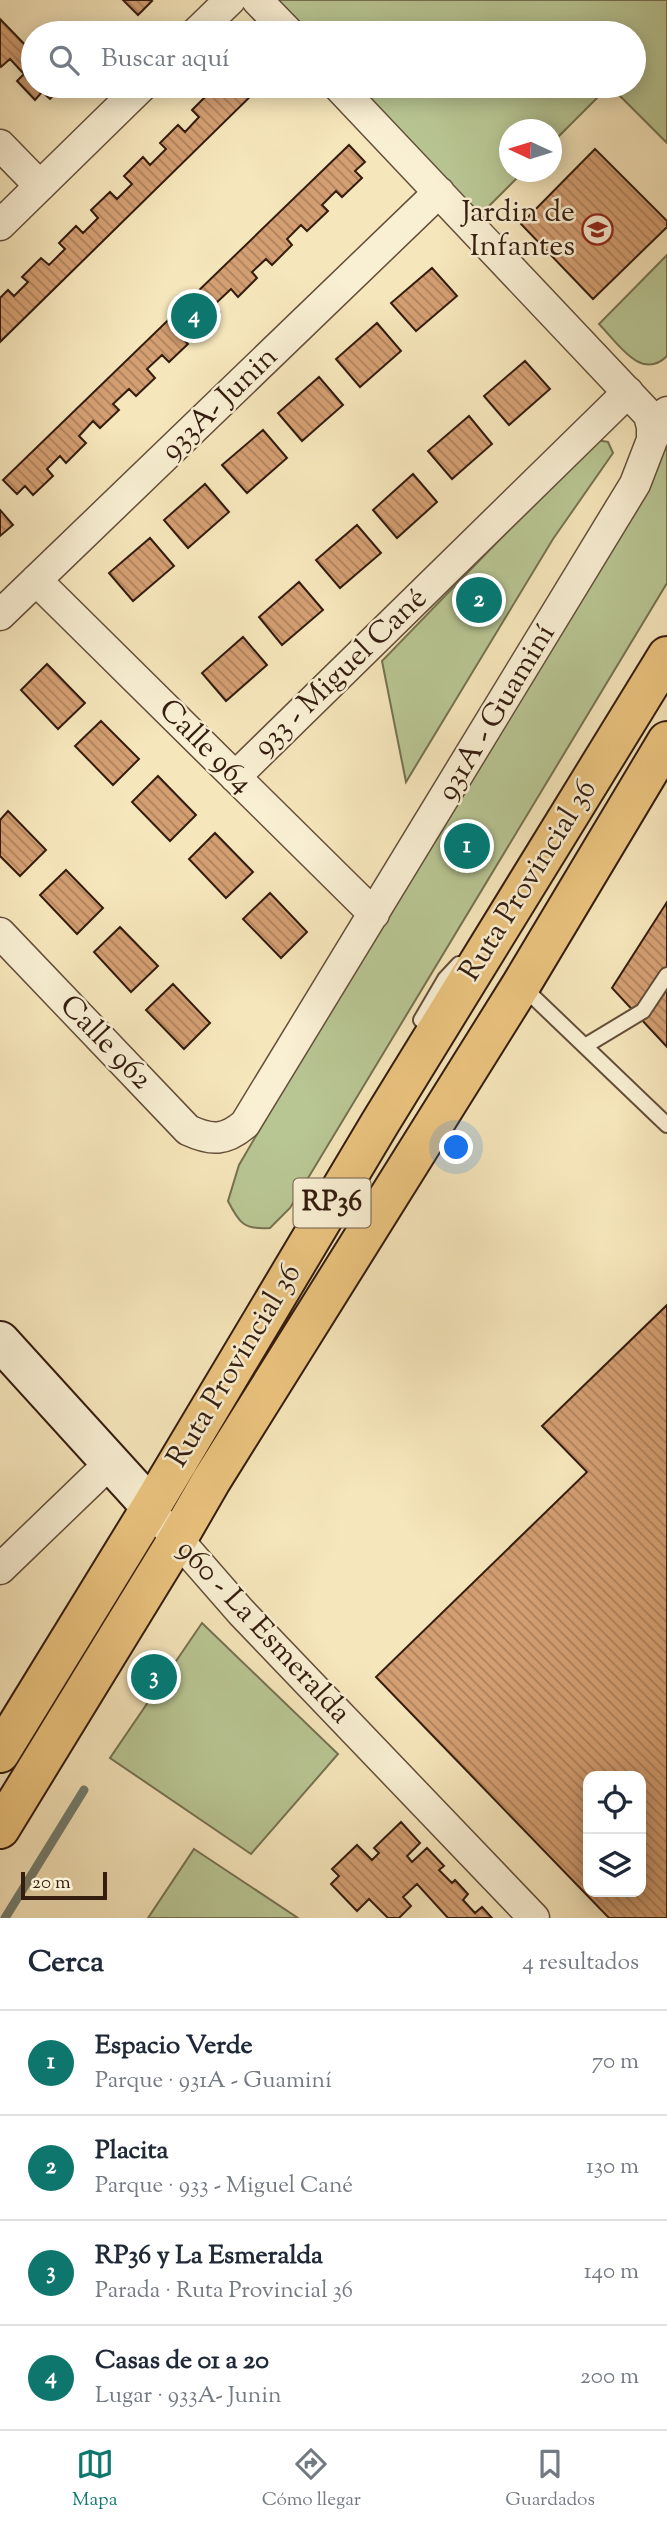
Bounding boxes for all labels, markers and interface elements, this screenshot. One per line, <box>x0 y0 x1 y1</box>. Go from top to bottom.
search box <box>21 21 646 98</box>
icon: search <box>45 41 83 79</box>
text: Buscar aquí <box>101 41 230 78</box>
north arrow <box>499 119 562 182</box>
place label: Jardin de Infantes <box>459 192 575 269</box>
school or university icon: Jardin de Infantes <box>581 213 615 247</box>
pin: 4 <box>171 290 217 342</box>
street label: 933A- Junin <box>152 337 288 471</box>
pin: 2 <box>456 574 502 626</box>
street label: 933 - Miguel Cané <box>244 579 438 767</box>
street label: 931A - Guaminí <box>427 616 567 810</box>
street label: Calle 964 <box>148 690 262 804</box>
street label: Ruta Provincial 36 <box>450 772 608 990</box>
pin: 1 <box>444 820 490 872</box>
street label: Calle 962 <box>49 986 161 1100</box>
your location <box>439 1130 473 1164</box>
road number: RP36 <box>294 1178 370 1228</box>
street label: Ruta Provincial 36 <box>157 1256 313 1476</box>
street label: 960 - La Esmeralda <box>166 1530 360 1734</box>
pin: 3 <box>131 1651 177 1703</box>
map controls <box>583 1771 646 1897</box>
button: locate <box>583 1771 646 1834</box>
button: layers <box>583 1834 646 1897</box>
scale bar <box>21 1869 107 1901</box>
text: 20 m <box>32 1870 71 1897</box>
text: Cerca <box>28 1942 104 1985</box>
text: 4 resultados <box>522 1947 639 1980</box>
text: Espacio Verde <box>95 2028 253 2065</box>
text: 1 <box>47 2046 55 2079</box>
text: 70 m <box>592 2046 639 2079</box>
text: Parque · 931A - Guaminí <box>95 2065 332 2098</box>
text: Placita <box>95 2133 168 2170</box>
text: 2 <box>46 2151 56 2184</box>
text: 130 m <box>586 2151 639 2184</box>
text: Parque · 933 - Miguel Cané <box>95 2170 353 2203</box>
text: RP36 y La Esmeralda <box>95 2238 323 2275</box>
text: 3 <box>46 2256 56 2289</box>
text: 140 m <box>584 2256 639 2289</box>
text: Parada · Ruta Provincial 36 <box>95 2275 353 2308</box>
text: Casas de 01 a 20 <box>95 2343 269 2380</box>
text: 4 <box>45 2361 57 2394</box>
text: 200 m <box>580 2361 639 2394</box>
text: Lugar · 933A- Junin <box>95 2380 282 2413</box>
tab: Mapa <box>72 2445 117 2514</box>
tab: Cómo llegar <box>262 2445 361 2514</box>
tab: Guardados <box>505 2445 595 2514</box>

